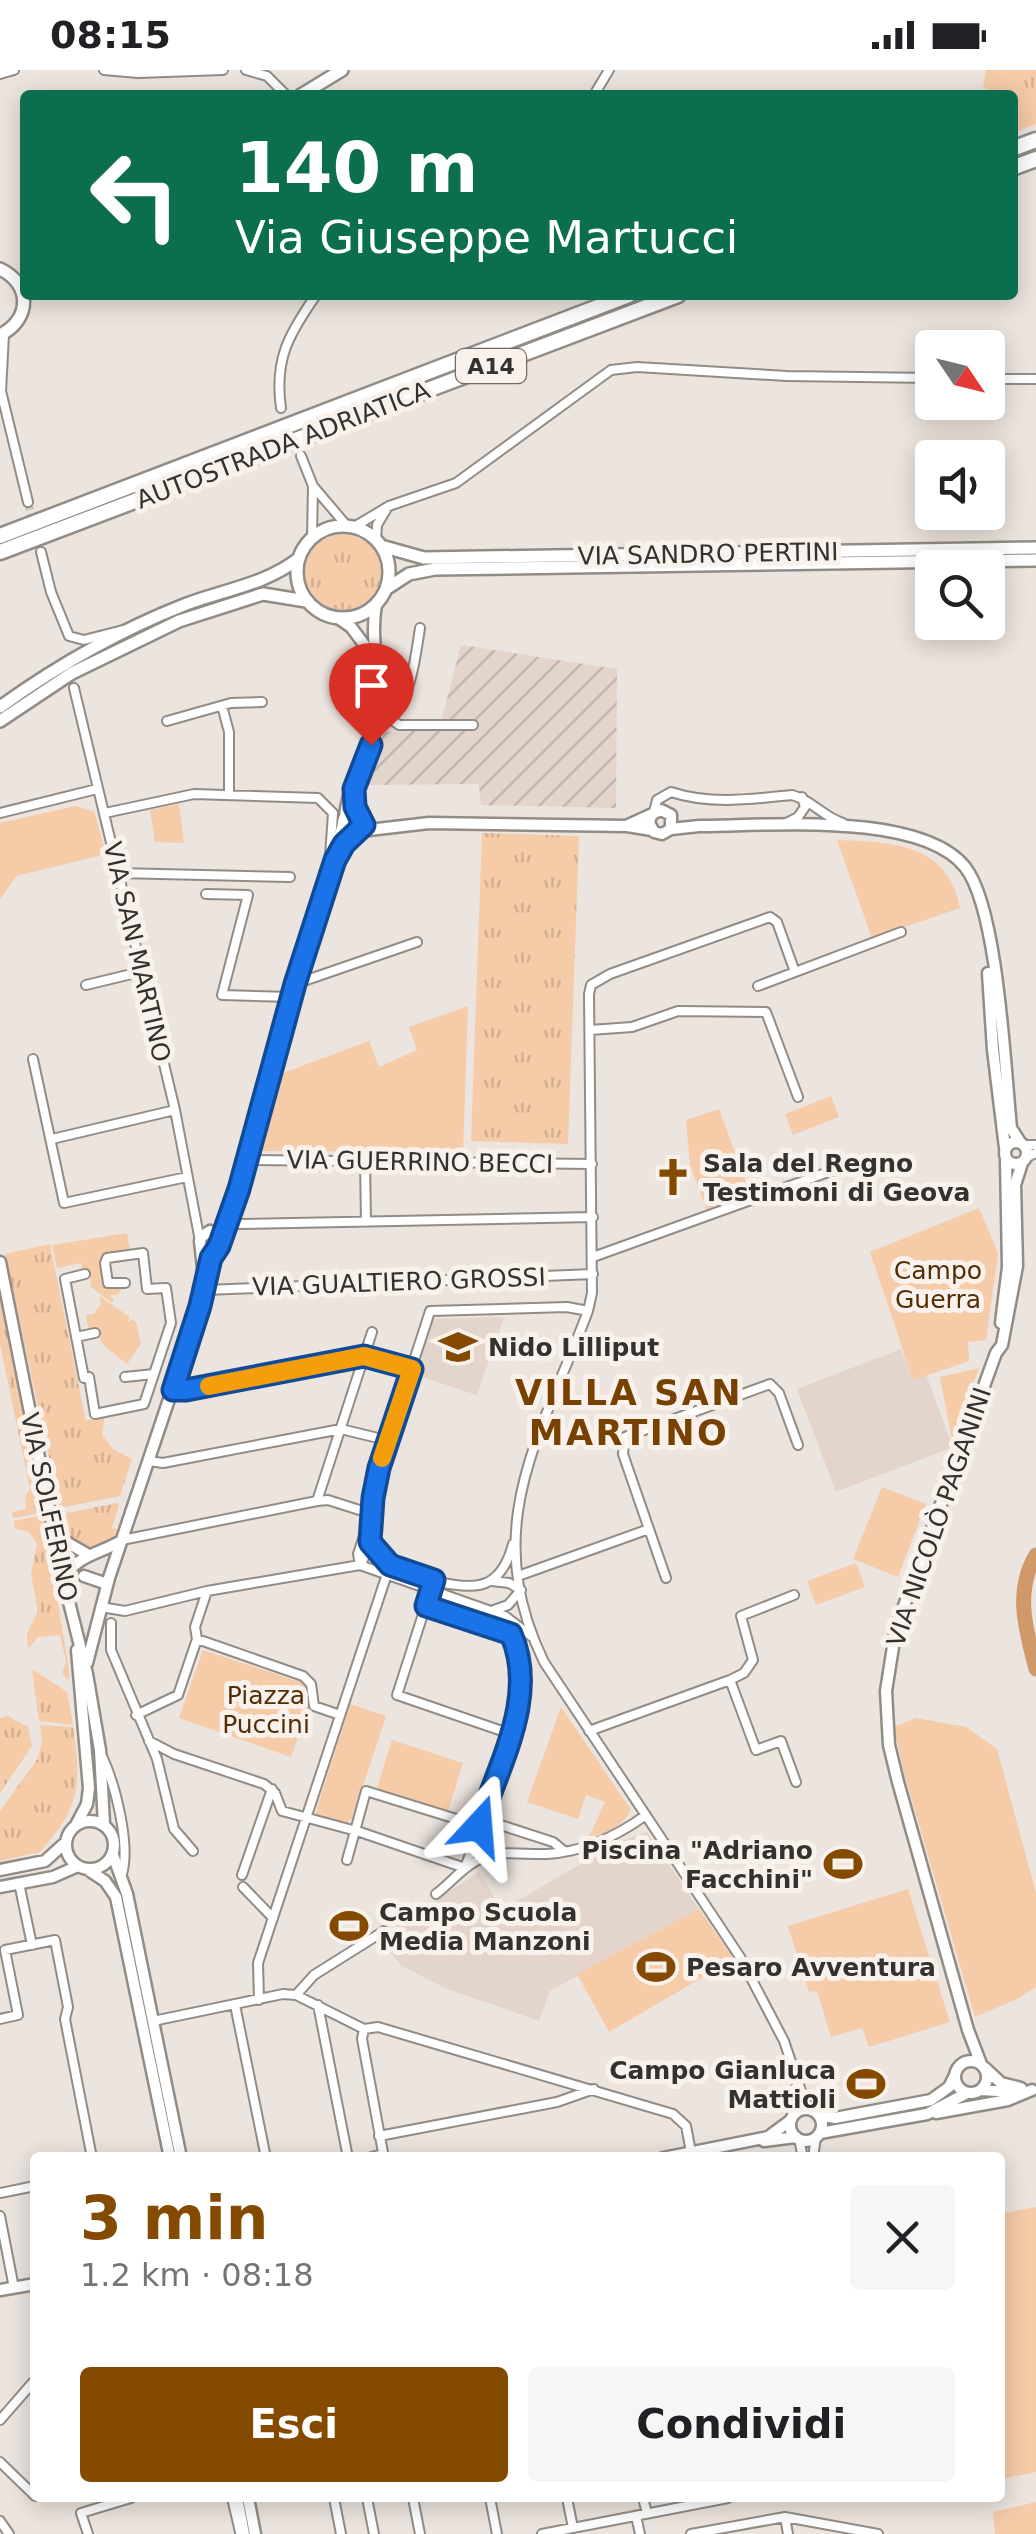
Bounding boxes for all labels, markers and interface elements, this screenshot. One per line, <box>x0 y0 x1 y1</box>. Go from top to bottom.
text: 08:15 <box>50 13 171 57</box>
text: 140 m <box>235 127 478 209</box>
icon: left <box>70 130 200 260</box>
text: Via Giuseppe Martucci <box>235 211 738 264</box>
north arrow <box>915 330 1005 420</box>
map controls <box>915 330 1005 640</box>
road number: A14 <box>456 349 526 383</box>
street label: AUTOSTRADA ADRIATICA <box>132 376 434 514</box>
button: sound <box>915 440 1005 530</box>
street label: VIA SANDRO PERTINI <box>577 537 839 571</box>
button: search <box>915 550 1005 640</box>
pin <box>329 643 414 746</box>
icon: arrive <box>344 658 399 713</box>
street label: VIA SAN MARTINO <box>98 839 176 1065</box>
street label: VIA GUERRINO BECCI <box>286 1145 554 1179</box>
place label: Sala del Regno Testimoni di Geova <box>703 1149 970 1207</box>
church icon: Sala del Regno Testimoni di Geova <box>652 1156 694 1198</box>
park label: Campo Guerra <box>894 1256 982 1314</box>
street label: VIA GUALTIERO GROSSI <box>252 1262 546 1302</box>
school or university icon: Nido Lilliput <box>437 1326 479 1368</box>
place label: Nido Lilliput <box>488 1333 659 1362</box>
district label: VILLA SAN MARTINO <box>515 1373 743 1453</box>
street label: VIA NICOLÒ PAGANINI <box>880 1383 997 1650</box>
street label: VIA SOLFERINO <box>15 1410 83 1604</box>
park label: Piazza Puccini <box>222 1681 310 1739</box>
position arrow <box>427 1774 531 1878</box>
place label: Piscina "Adriano Facchini" <box>581 1836 813 1894</box>
sports icon: Piscina "Adriano Facchini" <box>822 1843 864 1885</box>
place label: Campo Scuola Media Manzoni <box>379 1898 591 1956</box>
sports icon: Campo Scuola Media Manzoni <box>328 1905 370 1947</box>
sports icon: Pesaro Avventura <box>635 1946 677 1988</box>
place label: Pesaro Avventura <box>686 1953 936 1982</box>
place label: Campo Gianluca Mattioli <box>609 2056 836 2114</box>
sports icon: Campo Gianluca Mattioli <box>845 2063 887 2105</box>
text: 3 min <box>80 2183 268 2253</box>
button: close <box>850 2185 955 2290</box>
text: 1.2 km · 08:18 <box>80 2256 314 2294</box>
button: Esci <box>80 2367 508 2482</box>
button: Condividi <box>528 2367 955 2482</box>

